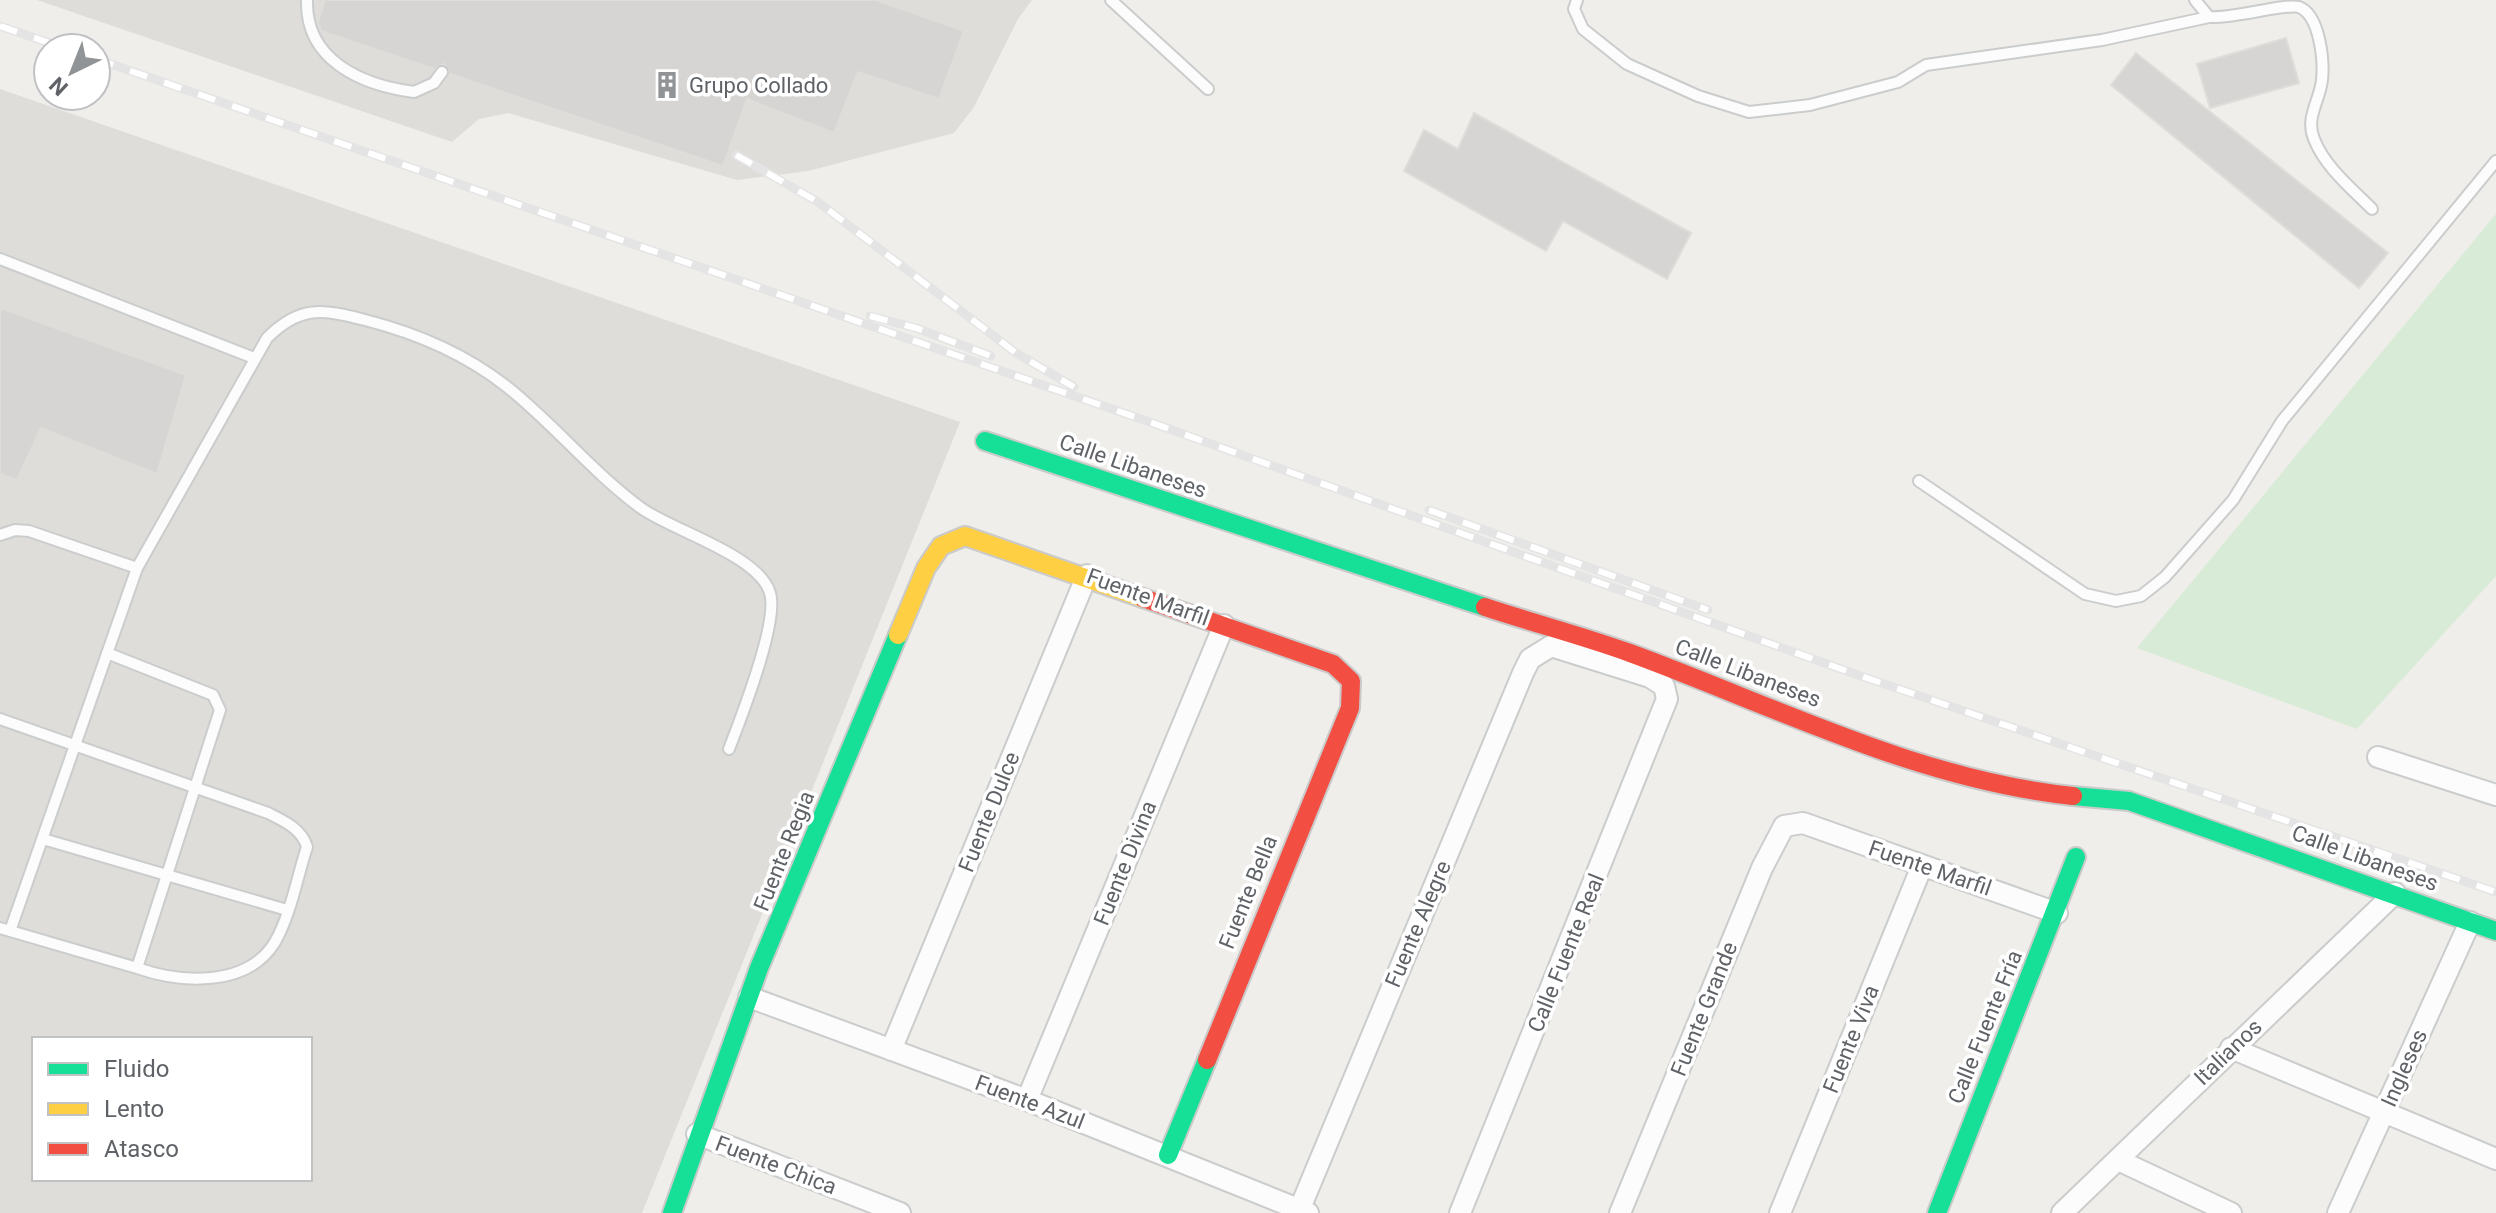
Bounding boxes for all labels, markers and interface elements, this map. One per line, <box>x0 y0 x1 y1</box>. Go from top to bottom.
north arrow <box>32 32 112 112</box>
building icon: Grupo Collado <box>652 70 682 100</box>
text: N <box>44 72 73 101</box>
place label: Grupo Collado <box>689 73 828 98</box>
street label: Calle Libaneses <box>1056 429 1210 503</box>
street label: Fuente Marfil <box>1083 563 1213 631</box>
street label: Calle Libaneses <box>1672 634 1824 712</box>
street label: Fuente Dulce <box>954 748 1024 876</box>
street label: Fuente Regia <box>749 787 819 915</box>
street label: Fuente Divina <box>1089 797 1161 929</box>
street label: Calle Libaneses <box>2288 820 2442 896</box>
street label: Fuente Bella <box>1214 832 1282 952</box>
street label: Fuente Marfil <box>1865 835 1995 901</box>
street label: Fuente Alegre <box>1380 857 1456 991</box>
street label: Calle Fuente Real <box>1523 870 1609 1036</box>
street label: Fuente Grande <box>1666 938 1742 1080</box>
street label: Calle Fuente Fría <box>1943 947 2027 1107</box>
street label: Fuente Viva <box>1818 981 1884 1097</box>
street label: Italianos <box>2189 1014 2267 1090</box>
street label: Ingleses <box>2376 1026 2432 1110</box>
legend <box>32 1037 312 1181</box>
text: Fluido <box>104 1055 169 1083</box>
street label: Fuente Azul <box>972 1070 1088 1134</box>
text: Lento <box>104 1095 164 1123</box>
street label: Fuente Chica <box>712 1130 840 1200</box>
text: Atasco <box>104 1135 179 1163</box>

